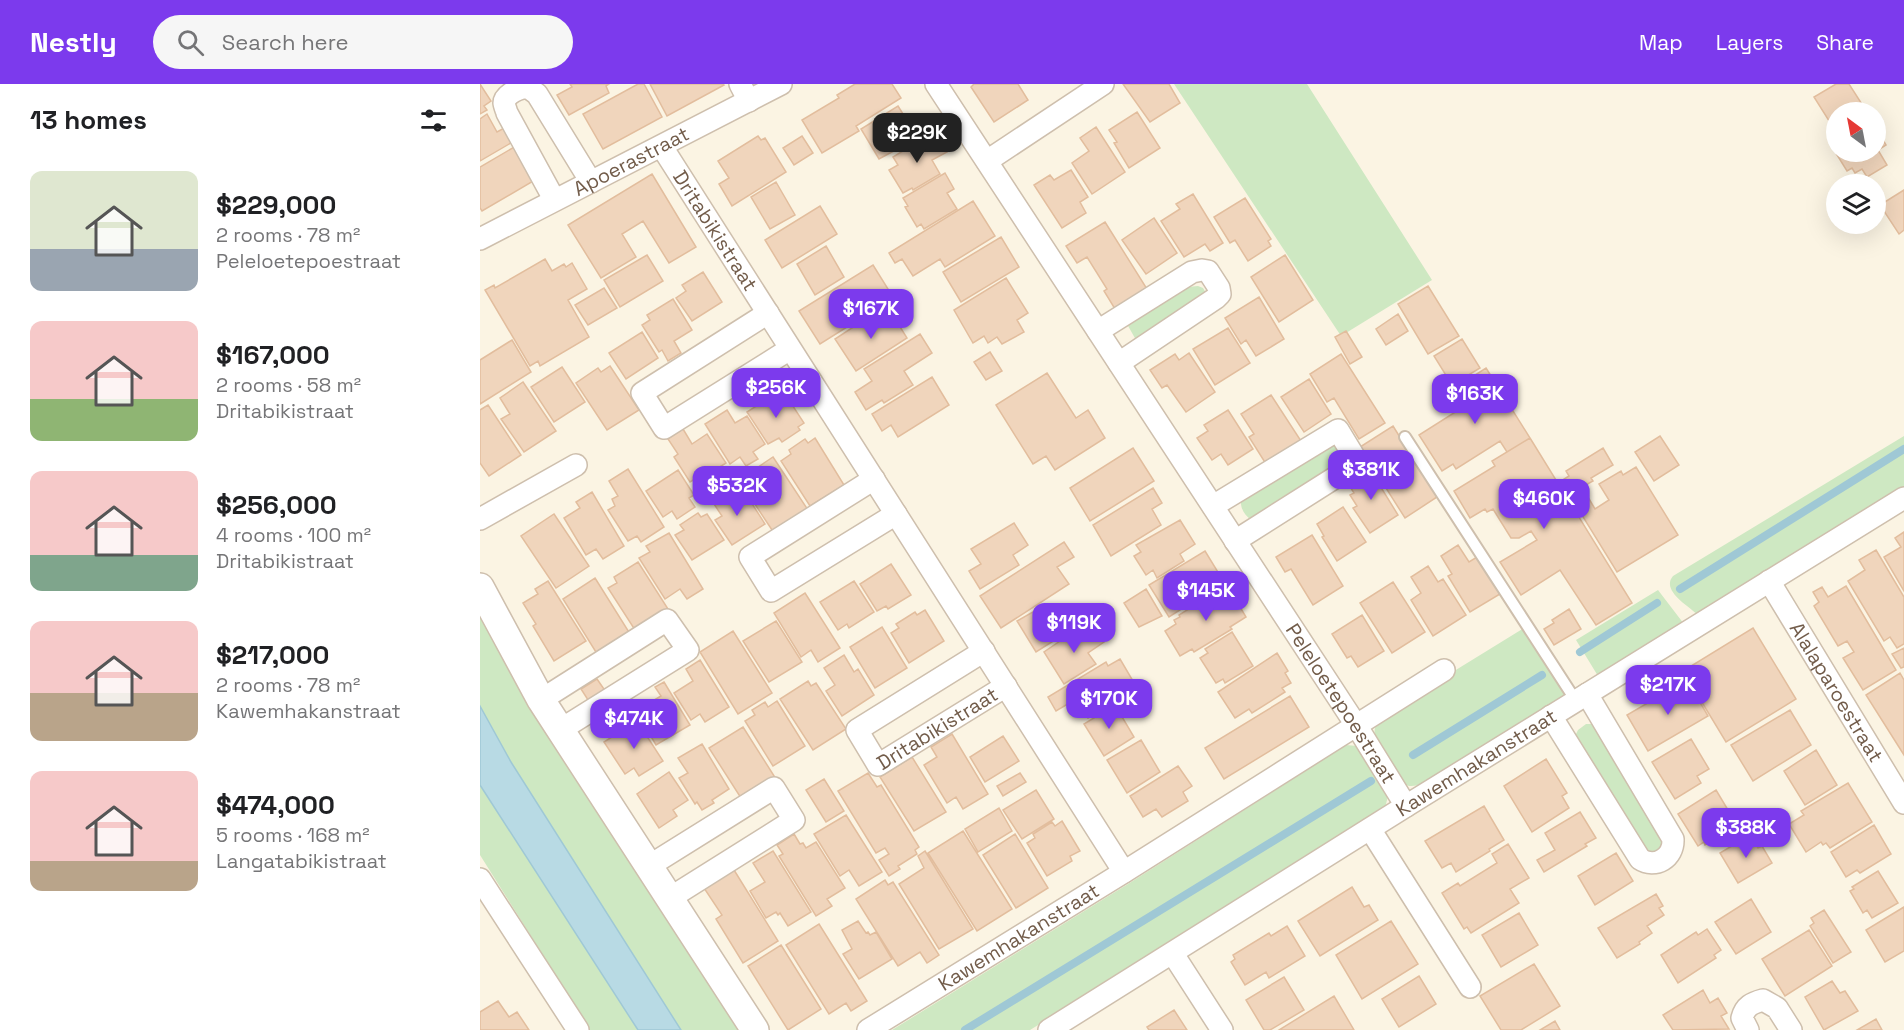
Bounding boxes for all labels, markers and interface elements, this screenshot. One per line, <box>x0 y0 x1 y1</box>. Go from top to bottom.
search box <box>153 15 573 69</box>
text: Nestly <box>30 24 117 60</box>
icon: search <box>174 26 207 59</box>
text: Search here <box>222 28 349 56</box>
text: Map <box>1639 29 1683 56</box>
text: Layers <box>1716 29 1783 56</box>
text: Share <box>1816 29 1874 56</box>
north arrow <box>1826 102 1886 162</box>
map controls <box>1826 102 1886 234</box>
text: 13 homes <box>30 103 147 137</box>
icon: filters <box>417 104 450 137</box>
pin: $229K <box>875 113 959 164</box>
text: $229K <box>887 119 947 145</box>
street label: Apoerastraat <box>569 121 693 202</box>
street label: Dritabikistraat <box>667 165 763 296</box>
button: layers <box>1826 174 1886 234</box>
text: $229,000 <box>216 188 336 222</box>
icon: home <box>78 195 150 267</box>
text: 2 rooms · 78 m² <box>216 222 360 248</box>
text: Peleloetepoestraat <box>216 248 401 274</box>
pin: $167K <box>829 289 913 340</box>
text: $167K <box>843 295 899 321</box>
text: $167,000 <box>216 338 330 372</box>
icon: home <box>78 345 150 417</box>
pin: $256K <box>734 368 818 419</box>
text: 2 rooms · 58 m² <box>216 372 361 398</box>
text: $256K <box>746 374 806 400</box>
pin: $163K <box>1433 374 1517 425</box>
text: $163K <box>1446 380 1504 406</box>
text: Dritabikistraat <box>216 398 354 424</box>
pin: $381K <box>1329 450 1413 501</box>
text: $381K <box>1342 456 1400 482</box>
pin: $532K <box>695 466 779 517</box>
text: $532K <box>707 472 767 498</box>
pin: $460K <box>1502 479 1586 530</box>
text: $460K <box>1513 485 1575 511</box>
text: $256,000 <box>216 488 337 522</box>
icon: home <box>78 495 150 567</box>
text: 4 rooms · 100 m² <box>216 522 371 548</box>
text: Dritabikistraat <box>216 548 354 574</box>
pin: $145K <box>1164 571 1248 622</box>
text: $145K <box>1177 577 1235 603</box>
pin: $119K <box>1032 603 1116 654</box>
text: $119K <box>1046 609 1102 635</box>
street label: Alalaparoestraat <box>1784 617 1889 767</box>
street label: Peleloetepoestraat <box>1280 618 1402 788</box>
text: $217,000 <box>216 638 329 672</box>
icon: home <box>78 645 150 717</box>
pin: $217K <box>1626 665 1710 716</box>
text: $217K <box>1640 671 1696 697</box>
text: 2 rooms · 78 m² <box>216 672 360 698</box>
pin: $170K <box>1067 679 1151 730</box>
street label: Dritabikistraat <box>872 681 1003 776</box>
text: $170K <box>1080 685 1138 711</box>
text: Kawemhakanstraat <box>216 698 401 724</box>
pin: $474K <box>592 699 676 750</box>
street label: Kawemhakanstraat <box>1391 703 1562 822</box>
text: $474K <box>604 705 664 731</box>
text: $474,000 <box>216 788 335 822</box>
icon: home <box>78 795 150 867</box>
pin: $388K <box>1704 808 1788 859</box>
text: $388K <box>1716 814 1776 840</box>
text: 5 rooms · 168 m² <box>216 822 370 848</box>
text: Langatabikistraat <box>216 848 387 874</box>
street label: Kawemhakanstraat <box>933 877 1104 997</box>

